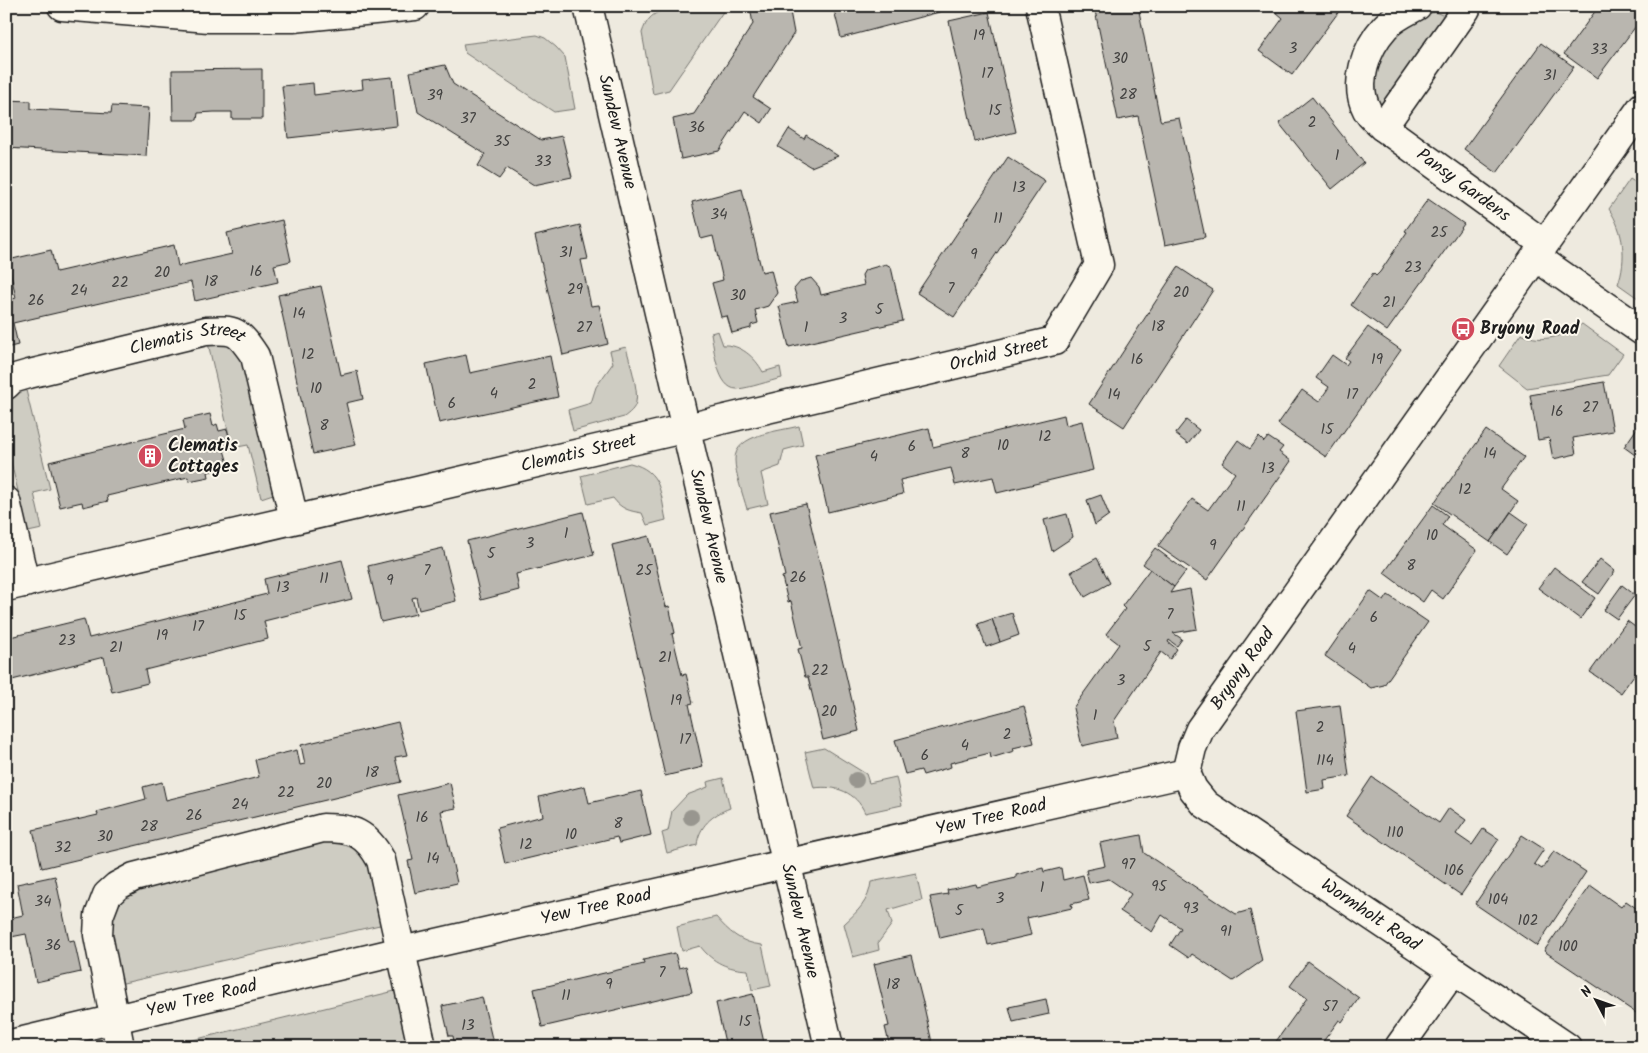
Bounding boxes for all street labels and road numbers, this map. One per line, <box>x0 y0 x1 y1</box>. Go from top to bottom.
street label: Sundew Avenue <box>590 71 644 192</box>
street label: Pansy Gardens <box>1410 141 1517 230</box>
street label: Clematis Street <box>126 316 254 364</box>
street label: Orchid Street <box>947 328 1052 380</box>
street label: Clematis Street <box>518 426 640 481</box>
street label: Sundew Avenue <box>681 466 736 587</box>
street label: Bryony Road <box>1203 621 1283 716</box>
street label: Yew Tree Road <box>933 790 1050 844</box>
street label: Sundew Avenue <box>772 860 827 981</box>
street label: Wormholt Road <box>1315 871 1427 960</box>
street label: Yew Tree Road <box>538 880 655 933</box>
street label: Yew Tree Road <box>143 971 261 1026</box>

